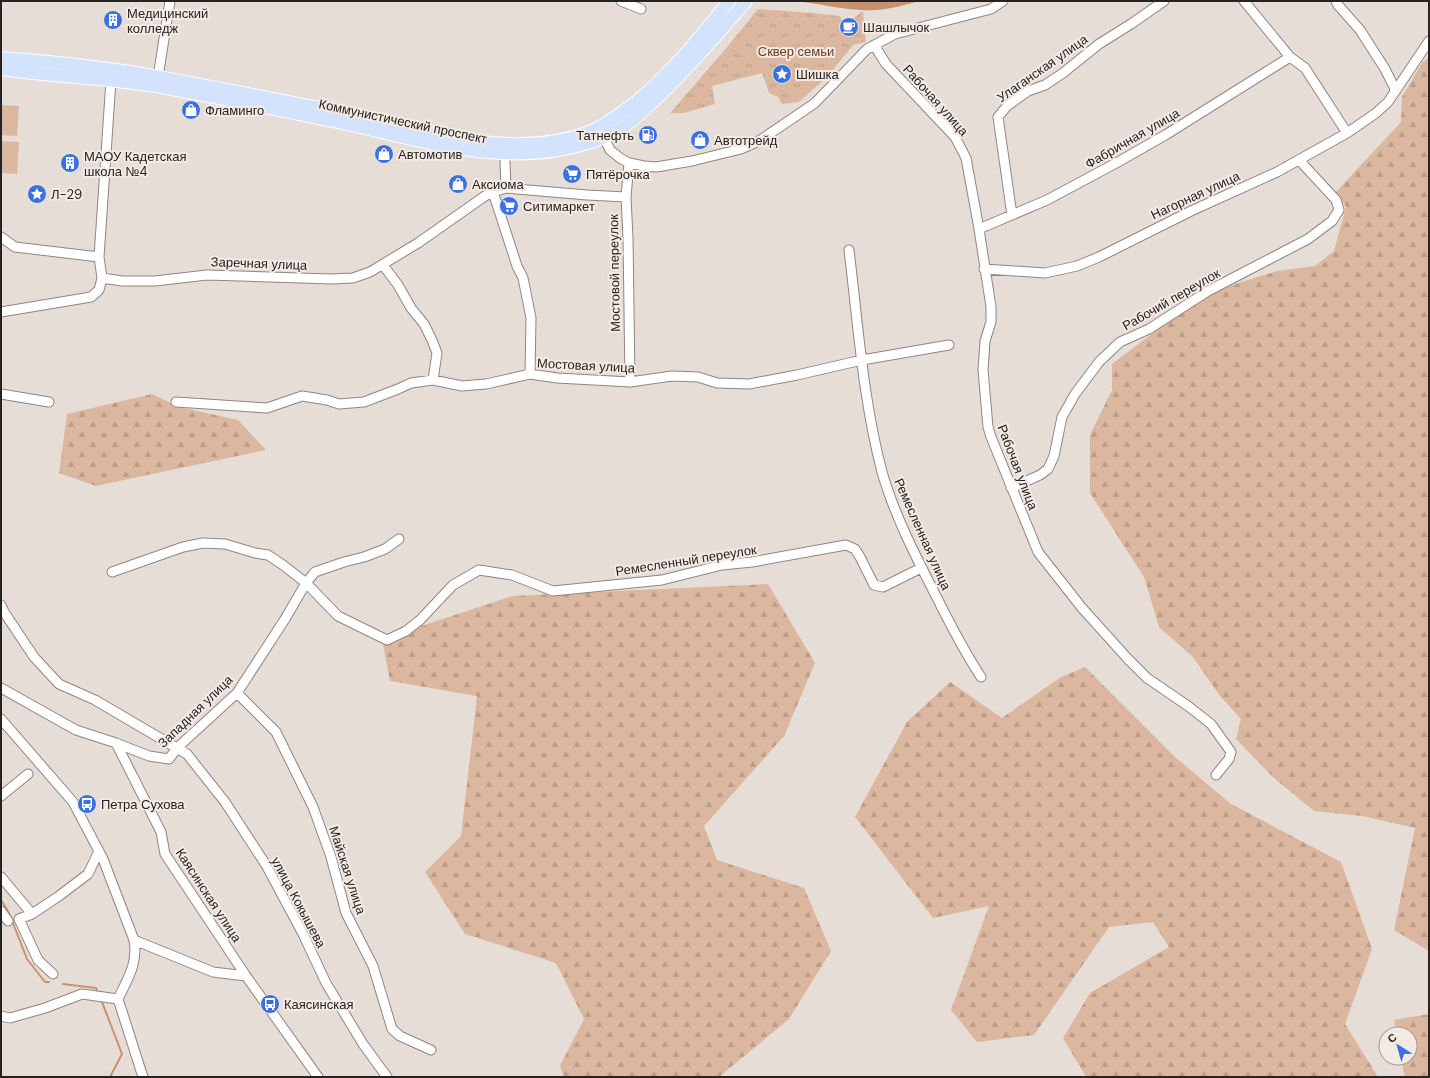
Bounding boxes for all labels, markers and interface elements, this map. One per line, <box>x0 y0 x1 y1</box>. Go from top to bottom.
place label: Медицинский колледж <box>127 5 208 37</box>
building icon: Медицинский колледж <box>102 9 124 31</box>
cafe icon: Шашлычок <box>838 16 860 38</box>
place label: Шашлычок <box>863 19 930 36</box>
street label: Улаганская улица <box>994 30 1092 106</box>
park label: Сквер семьи <box>758 43 834 60</box>
street label: Рабочая улица <box>899 61 973 140</box>
place icon: Шишка <box>771 63 793 85</box>
place label: Шишка <box>796 66 840 83</box>
street label: Коммунистический проспект <box>317 95 489 148</box>
shop icon: Фламинго <box>180 99 202 121</box>
place label: Фламинго <box>205 102 264 119</box>
street label: Фабричная улица <box>1082 104 1183 172</box>
fuel station icon: Татнефть <box>637 124 659 146</box>
place label: Татнефть <box>576 127 634 144</box>
shop icon: Автотрейд <box>689 129 711 151</box>
place label: Автотрейд <box>714 132 778 149</box>
shop icon: Автомотив <box>373 143 395 165</box>
place label: Автомотив <box>398 146 462 163</box>
place label: МАОУ Кадетская школа №4 <box>84 148 187 180</box>
building icon: МАОУ Кадетская школа №4 <box>59 152 81 174</box>
supermarket icon: Пятёрочка <box>561 163 583 185</box>
place label: Пятёрочка <box>586 166 650 183</box>
street label: Нагорная улица <box>1148 167 1243 223</box>
shop icon: Аксиома <box>447 173 469 195</box>
place label: Аксиома <box>472 176 524 193</box>
place icon: Л-29 <box>26 183 48 205</box>
place label: Л-29 <box>51 186 82 203</box>
supermarket icon: Ситимаркет <box>498 195 520 217</box>
place label: Ситимаркет <box>523 198 595 215</box>
street label: Мостовой переулок <box>605 214 624 332</box>
street label: Заречная улица <box>210 253 308 274</box>
street label: Рабочий переулок <box>1119 264 1223 334</box>
street label: Мостовая улица <box>537 354 636 377</box>
street label: Рабочая улица <box>993 422 1042 513</box>
street label: Ремесленная улица <box>890 476 955 593</box>
street label: Ремесленный переулок <box>614 541 758 580</box>
street label: Западная улица <box>154 671 237 751</box>
bus stop icon: Петра Сухова <box>76 793 98 815</box>
place label: Петра Сухова <box>101 796 185 813</box>
street label: Майская улица <box>325 824 370 917</box>
street label: Каясинская улица <box>172 845 246 946</box>
street label: улица Кокышева <box>267 854 330 951</box>
bus stop icon: Каясинская <box>259 993 281 1015</box>
place label: Каясинская <box>284 996 354 1013</box>
north arrow <box>1378 1026 1418 1066</box>
text: С <box>1385 1030 1399 1046</box>

